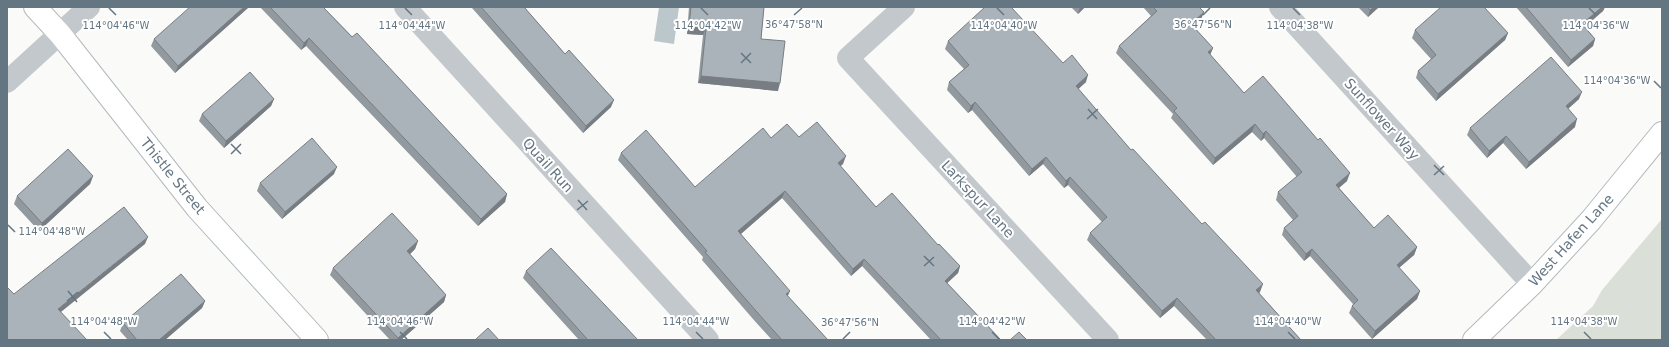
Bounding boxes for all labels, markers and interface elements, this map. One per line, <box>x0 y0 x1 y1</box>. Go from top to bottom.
text: 36°47'58"N <box>765 19 823 30</box>
text: 36°47'56"N <box>1174 19 1232 30</box>
text: 114°04'46"W <box>83 20 149 31</box>
text: 114°04'44"W <box>379 20 445 31</box>
text: 114°04'42"W <box>675 20 741 31</box>
text: 114°04'40"W <box>971 20 1037 31</box>
text: 114°04'38"W <box>1267 20 1333 31</box>
text: 114°04'36"W <box>1563 20 1629 31</box>
street label: Sunflower Way <box>1341 75 1423 163</box>
text: 114°04'36"W <box>1584 75 1650 86</box>
street label: Thistle Street <box>137 134 209 218</box>
street label: Quail Run <box>519 135 577 195</box>
street label: Larkspur Lane <box>938 157 1018 241</box>
street label: West Hafen Lane <box>1525 191 1617 289</box>
text: 114°04'48"W <box>19 226 85 237</box>
text: 114°04'48"W <box>71 316 137 327</box>
text: 114°04'46"W <box>367 316 433 327</box>
text: 114°04'44"W <box>663 316 729 327</box>
text: 114°04'42"W <box>959 316 1025 327</box>
text: 114°04'40"W <box>1255 316 1321 327</box>
text: 114°04'38"W <box>1551 316 1617 327</box>
text: 36°47'56"N <box>821 317 879 328</box>

